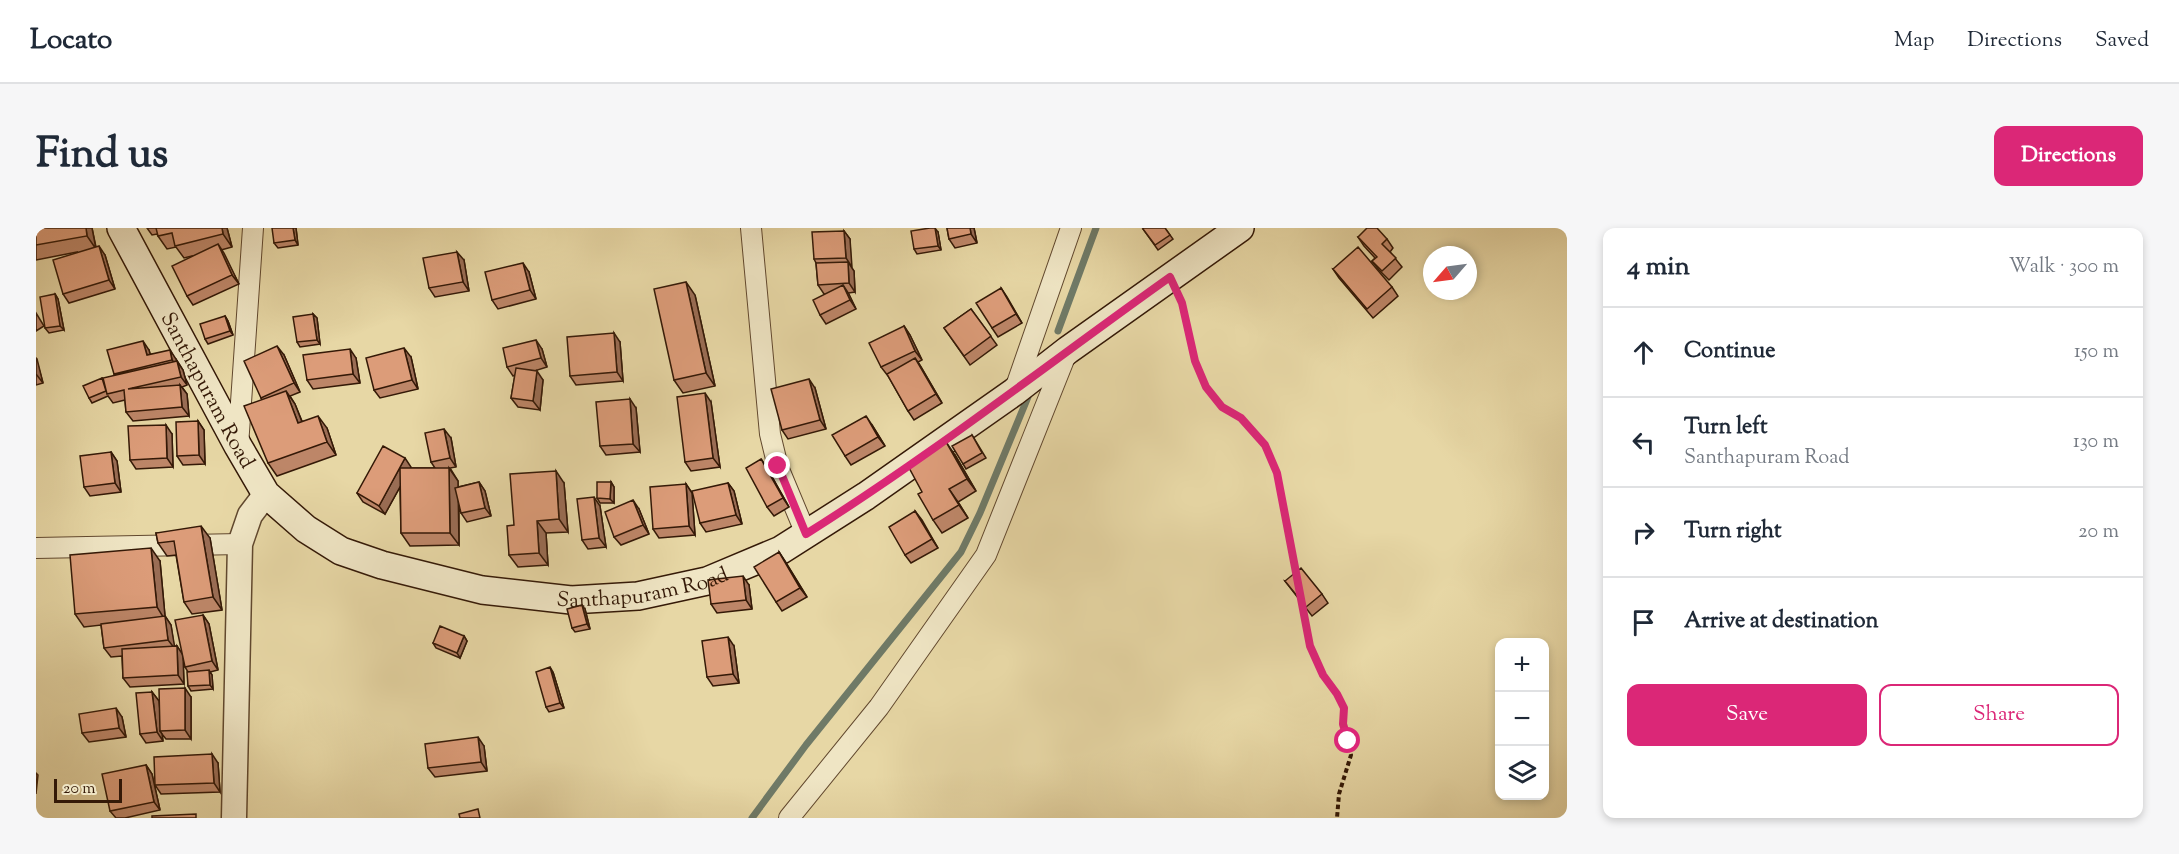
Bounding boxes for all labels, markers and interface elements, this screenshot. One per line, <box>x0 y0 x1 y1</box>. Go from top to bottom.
text: Locato <box>30 21 112 61</box>
text: Map <box>1894 26 1934 56</box>
text: Directions <box>1967 26 2062 56</box>
text: Saved <box>2095 26 2149 56</box>
text: Find us <box>36 126 168 186</box>
button: Directions <box>1994 126 2143 186</box>
north arrow <box>1423 246 1477 300</box>
text: 4 min <box>1627 249 1690 286</box>
text: Walk · 300 m <box>2009 253 2119 282</box>
street label: Santhapuram Road <box>152 307 261 475</box>
icon: ahead <box>1627 336 1660 369</box>
text: Continue <box>1684 336 1775 368</box>
text: 150 m <box>2074 338 2119 367</box>
text: Turn left <box>1684 412 1767 444</box>
icon: left <box>1627 426 1660 459</box>
text: 130 m <box>2073 428 2119 457</box>
text: Santhapuram Road <box>1684 444 1849 473</box>
route end <box>764 452 790 478</box>
icon: right <box>1627 516 1660 549</box>
text: Turn right <box>1684 516 1781 548</box>
text: 20 m <box>2078 518 2119 547</box>
street label: Santhapuram Road <box>555 561 734 617</box>
icon: arrive <box>1627 606 1660 639</box>
text: Arrive at destination <box>1684 606 1879 638</box>
map controls <box>1495 638 1549 800</box>
button: + <box>1495 638 1549 692</box>
button: Save <box>1627 684 1867 746</box>
button: Share <box>1879 684 2119 746</box>
button: − <box>1495 692 1549 746</box>
route start <box>1334 727 1360 753</box>
button: layers <box>1495 746 1549 800</box>
scale bar <box>54 776 122 804</box>
text: 20 m <box>63 778 96 801</box>

